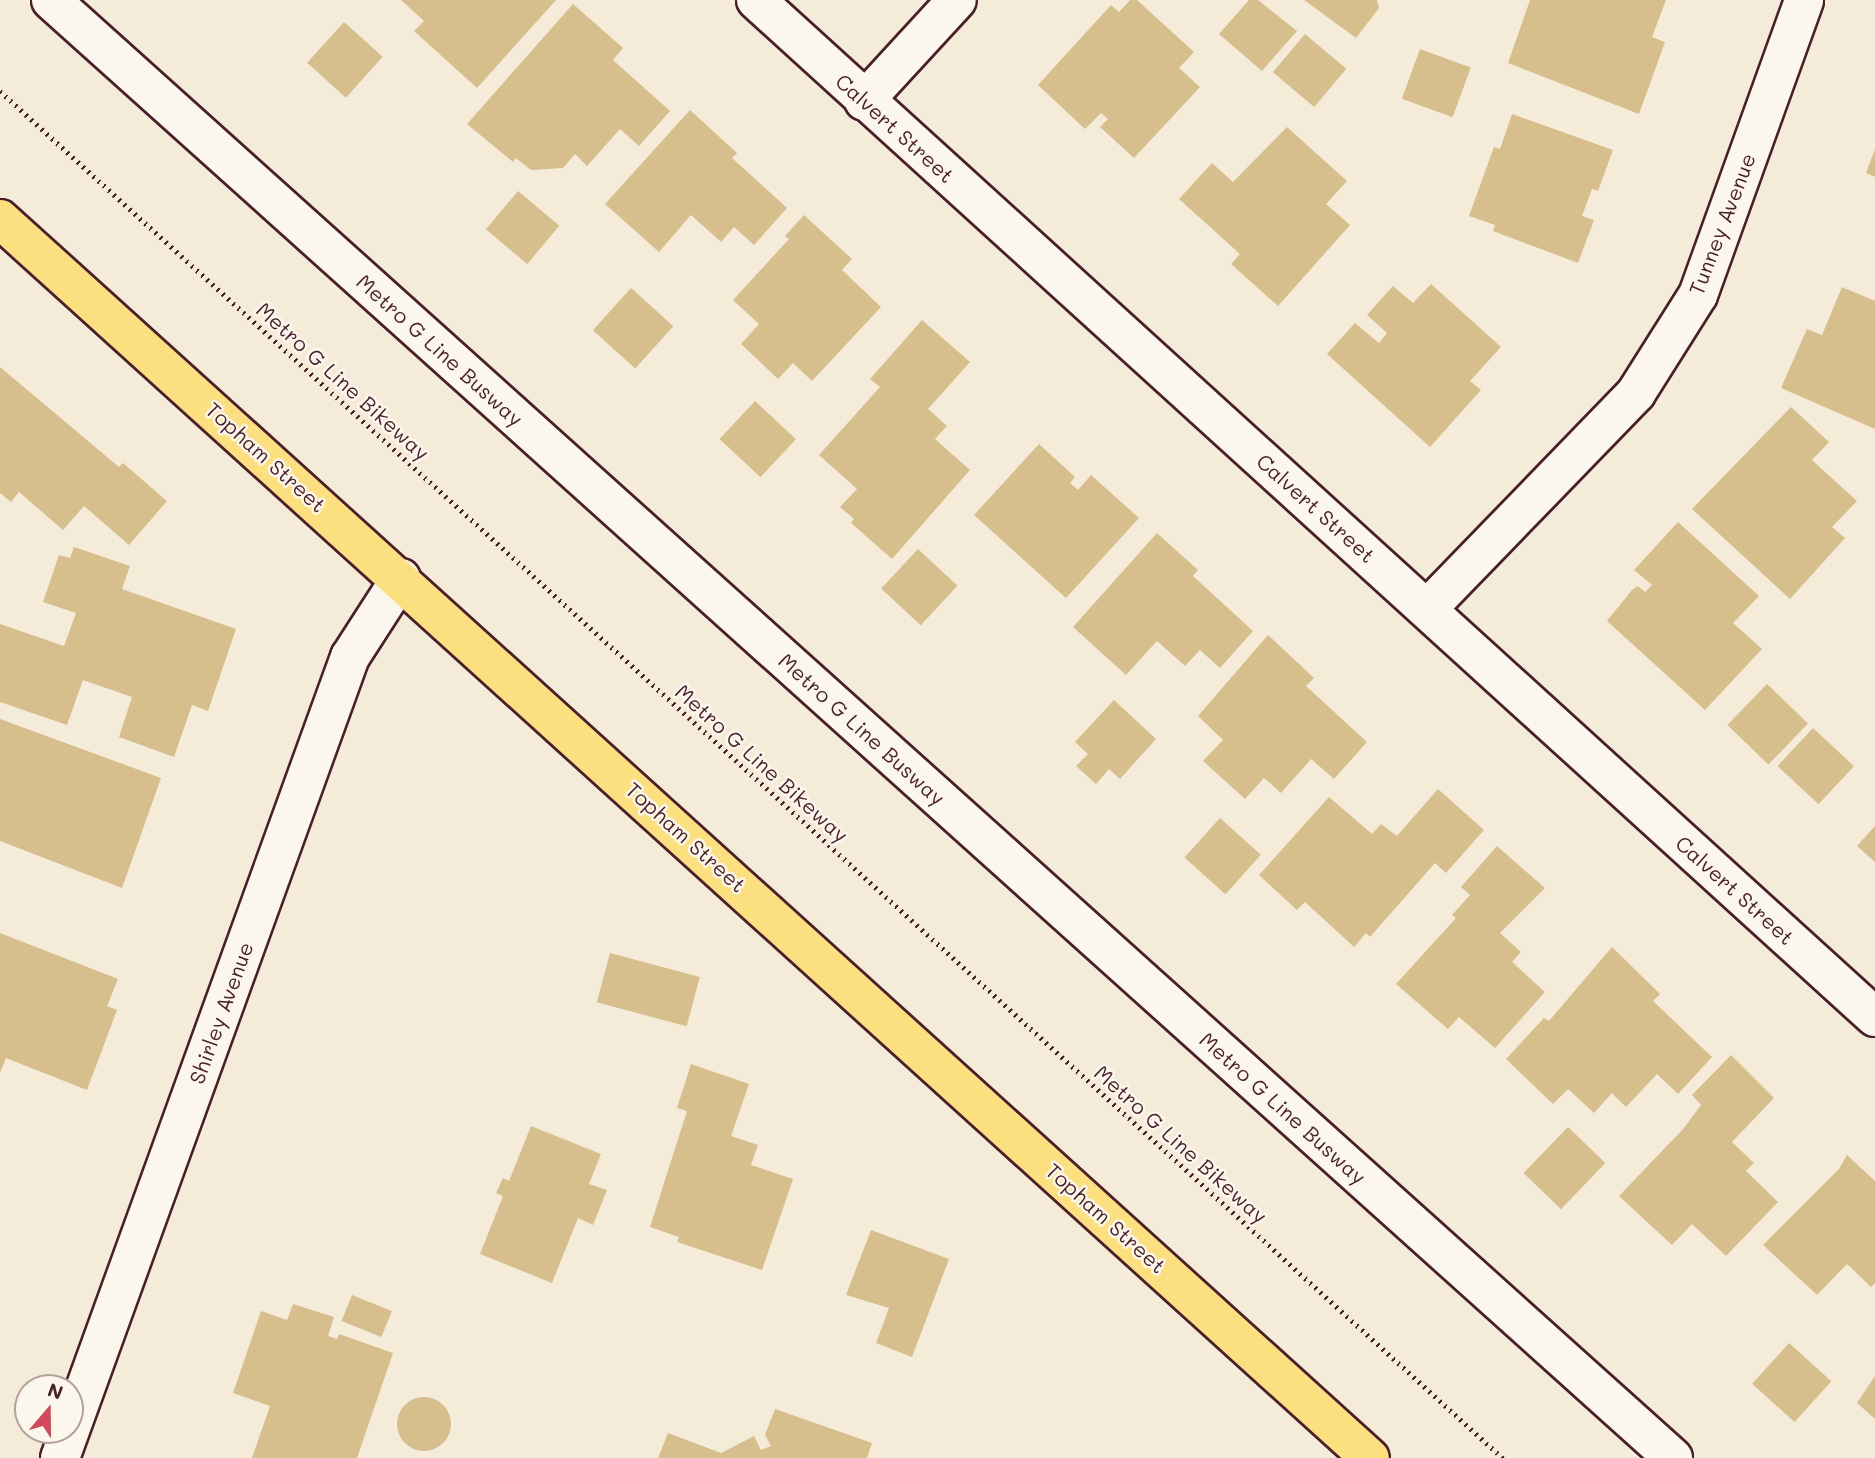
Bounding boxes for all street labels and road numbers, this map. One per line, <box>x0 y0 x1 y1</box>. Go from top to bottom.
street label: Calvert Street <box>831 68 959 188</box>
street label: Tunney Avenue <box>1683 150 1761 298</box>
street label: Metro G Line Busway <box>352 269 528 431</box>
street label: Metro G Line Bikeway <box>251 297 435 465</box>
street label: Topham Street <box>201 397 331 517</box>
street label: Calvert Street <box>1252 448 1380 568</box>
street label: Metro G Line Busway <box>774 648 950 810</box>
street label: Metro G Line Bikeway <box>670 679 854 847</box>
street label: Topham Street <box>621 777 751 897</box>
street label: Calvert Street <box>1671 830 1799 950</box>
street label: Shirley Avenue <box>184 939 258 1087</box>
street label: Metro G Line Busway <box>1195 1027 1371 1189</box>
street label: Metro G Line Bikeway <box>1089 1060 1273 1228</box>
street label: Topham Street <box>1041 1158 1171 1278</box>

